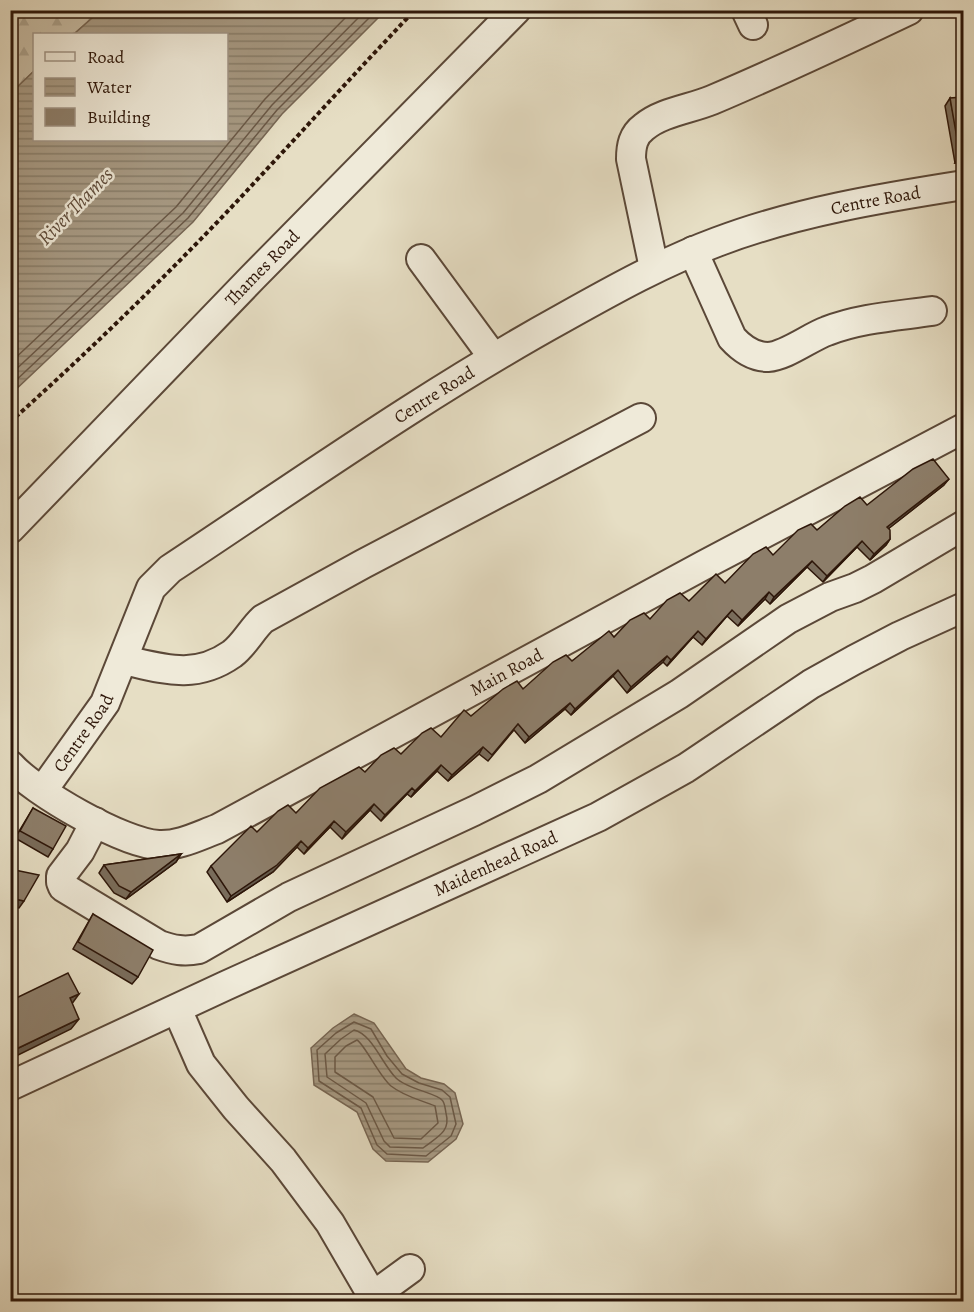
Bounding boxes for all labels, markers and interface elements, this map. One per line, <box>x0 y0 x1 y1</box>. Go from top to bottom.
legend <box>33 33 228 141</box>
text: Road <box>87 45 125 69</box>
text: Water <box>86 75 132 99</box>
text: Building <box>87 105 151 129</box>
water label: River Thames <box>32 161 119 251</box>
street label: Centre Road <box>828 180 922 221</box>
street label: Thames Road <box>219 224 305 311</box>
street label: Centre Road <box>389 360 479 429</box>
street label: Main Road <box>466 643 547 702</box>
street label: Centre Road <box>48 690 119 777</box>
street label: Maidenhead Road <box>430 825 561 902</box>

